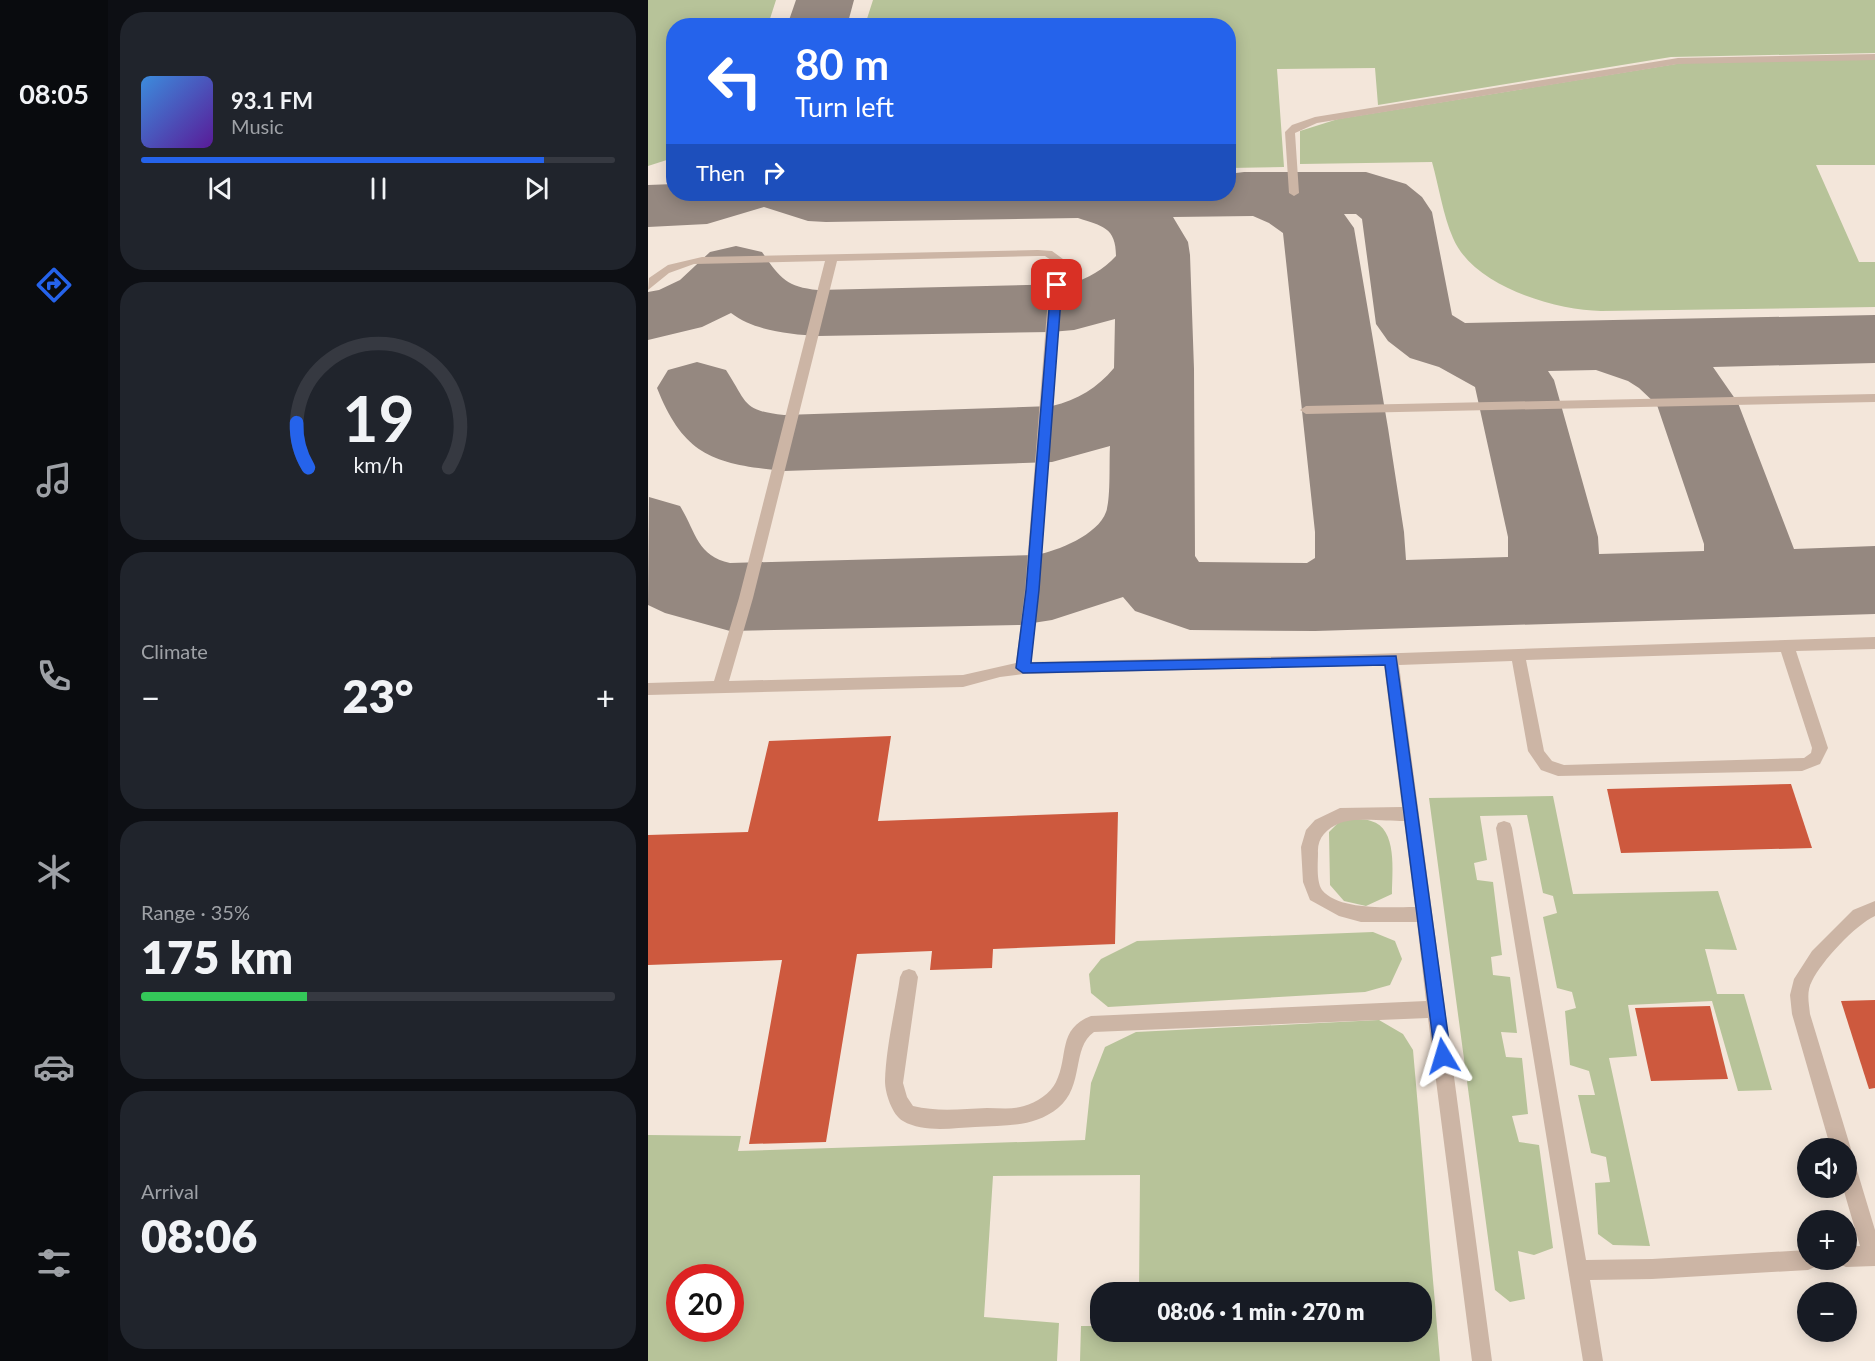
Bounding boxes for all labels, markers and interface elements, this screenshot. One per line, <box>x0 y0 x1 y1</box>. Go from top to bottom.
text: 80 m <box>795 39 889 89</box>
icon: left <box>696 42 774 120</box>
text: 08:05 <box>19 77 89 110</box>
text: 93.1 FM <box>231 87 313 114</box>
text: Turn left <box>795 90 894 123</box>
text: Music <box>231 114 284 138</box>
icon: right <box>757 156 790 189</box>
text: Then <box>696 159 745 186</box>
icon: previous <box>204 172 237 205</box>
icon: pause <box>362 172 395 205</box>
icon: next <box>520 172 553 205</box>
pin <box>1031 259 1082 310</box>
icon: directions <box>33 264 75 306</box>
icon: arrive <box>1040 268 1073 301</box>
text: 19 <box>342 380 414 455</box>
text: km/h <box>353 452 403 478</box>
icon: music <box>33 459 75 501</box>
text: Climate <box>141 639 208 663</box>
icon: phone <box>33 655 75 697</box>
text: 23° <box>343 669 413 723</box>
text: − <box>141 677 160 717</box>
text: + <box>596 677 615 717</box>
icon: climate <box>33 851 75 893</box>
text: Range · 35% <box>141 900 250 924</box>
text: 175 km <box>141 930 293 984</box>
position arrow <box>1411 1024 1475 1088</box>
icon: car <box>33 1046 75 1088</box>
map controls <box>1797 1138 1857 1342</box>
button: sound <box>1797 1138 1857 1198</box>
text: Arrival <box>141 1179 199 1203</box>
text: 08:06 <box>141 1209 257 1263</box>
button: + <box>1797 1210 1857 1270</box>
icon: filters <box>33 1242 75 1284</box>
speed limit sign: 20 <box>666 1264 744 1342</box>
button: − <box>1797 1282 1857 1342</box>
text: 08:06 · 1 min · 270 m <box>1158 1298 1364 1325</box>

